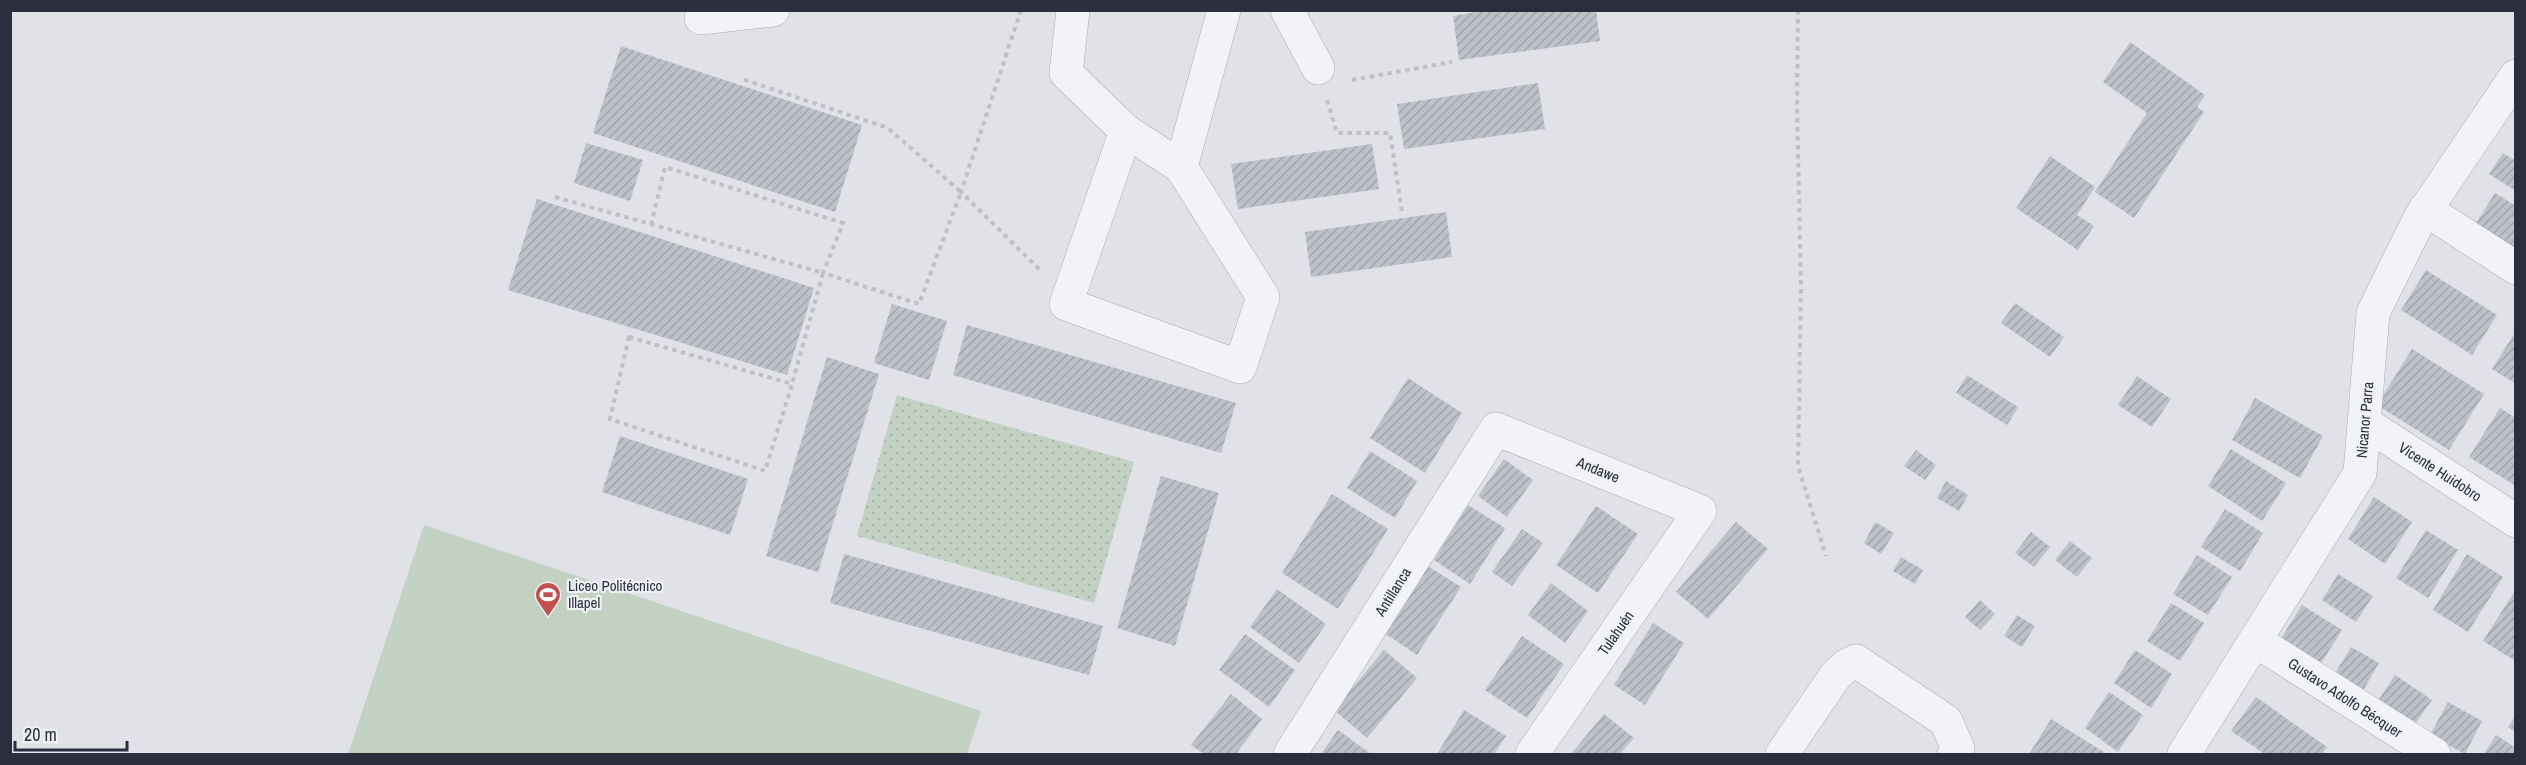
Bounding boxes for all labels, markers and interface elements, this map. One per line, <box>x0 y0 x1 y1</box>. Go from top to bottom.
street label: Nicanor Parra <box>2351 381 2378 459</box>
street label: Vicente Huidobro <box>2394 437 2486 506</box>
street label: Andawe <box>1573 451 1623 488</box>
street label: Antillanca <box>1369 563 1416 621</box>
place label: Liceo Politécnico Illapel <box>568 575 663 613</box>
sports icon: Liceo Politécnico Illapel <box>533 580 563 618</box>
street label: Tulahuén <box>1593 606 1639 659</box>
street label: Gustavo Adolfo Bécquer <box>2284 653 2407 743</box>
scale bar <box>15 714 128 752</box>
text: 20 m <box>24 722 57 747</box>

